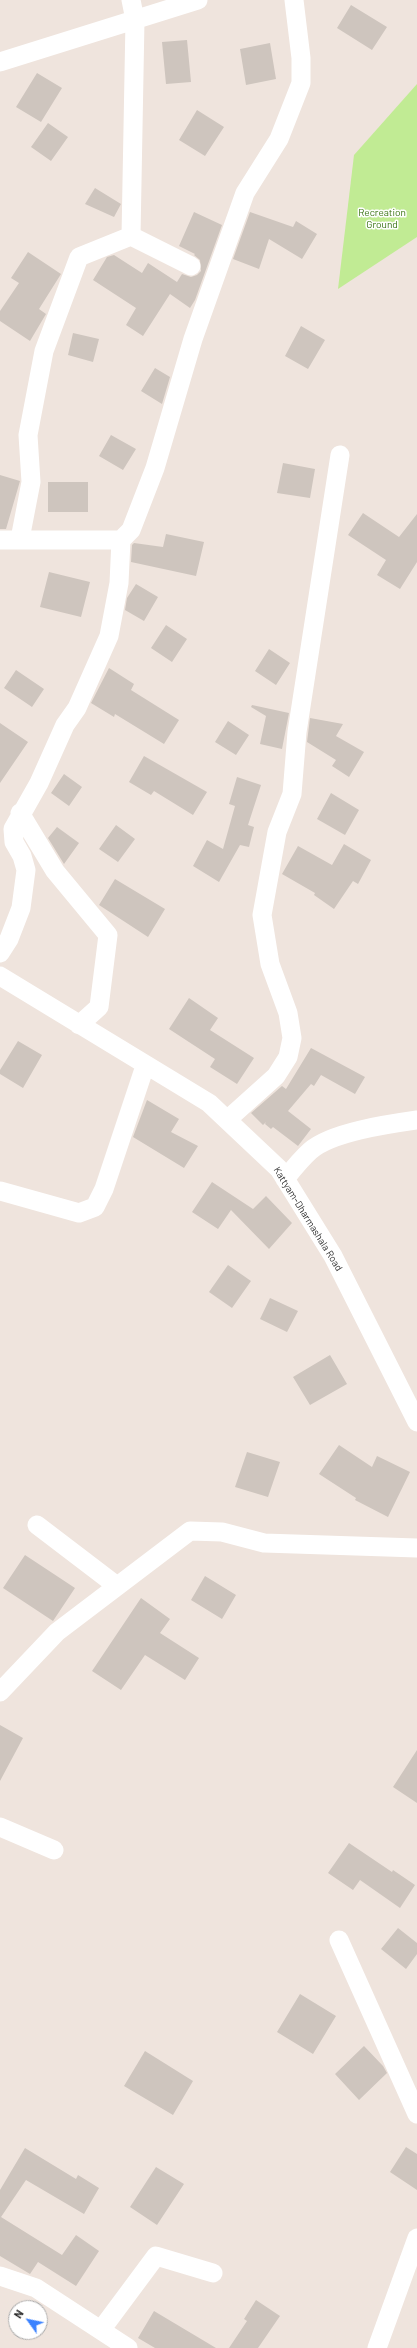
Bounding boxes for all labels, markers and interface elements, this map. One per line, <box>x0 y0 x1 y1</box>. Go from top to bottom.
park label: Recreation Ground <box>358 207 406 230</box>
street label: Kattyam-Dharmashala Road <box>271 1165 345 1273</box>
north arrow <box>8 2300 48 2340</box>
text: N <box>11 2307 26 2320</box>

